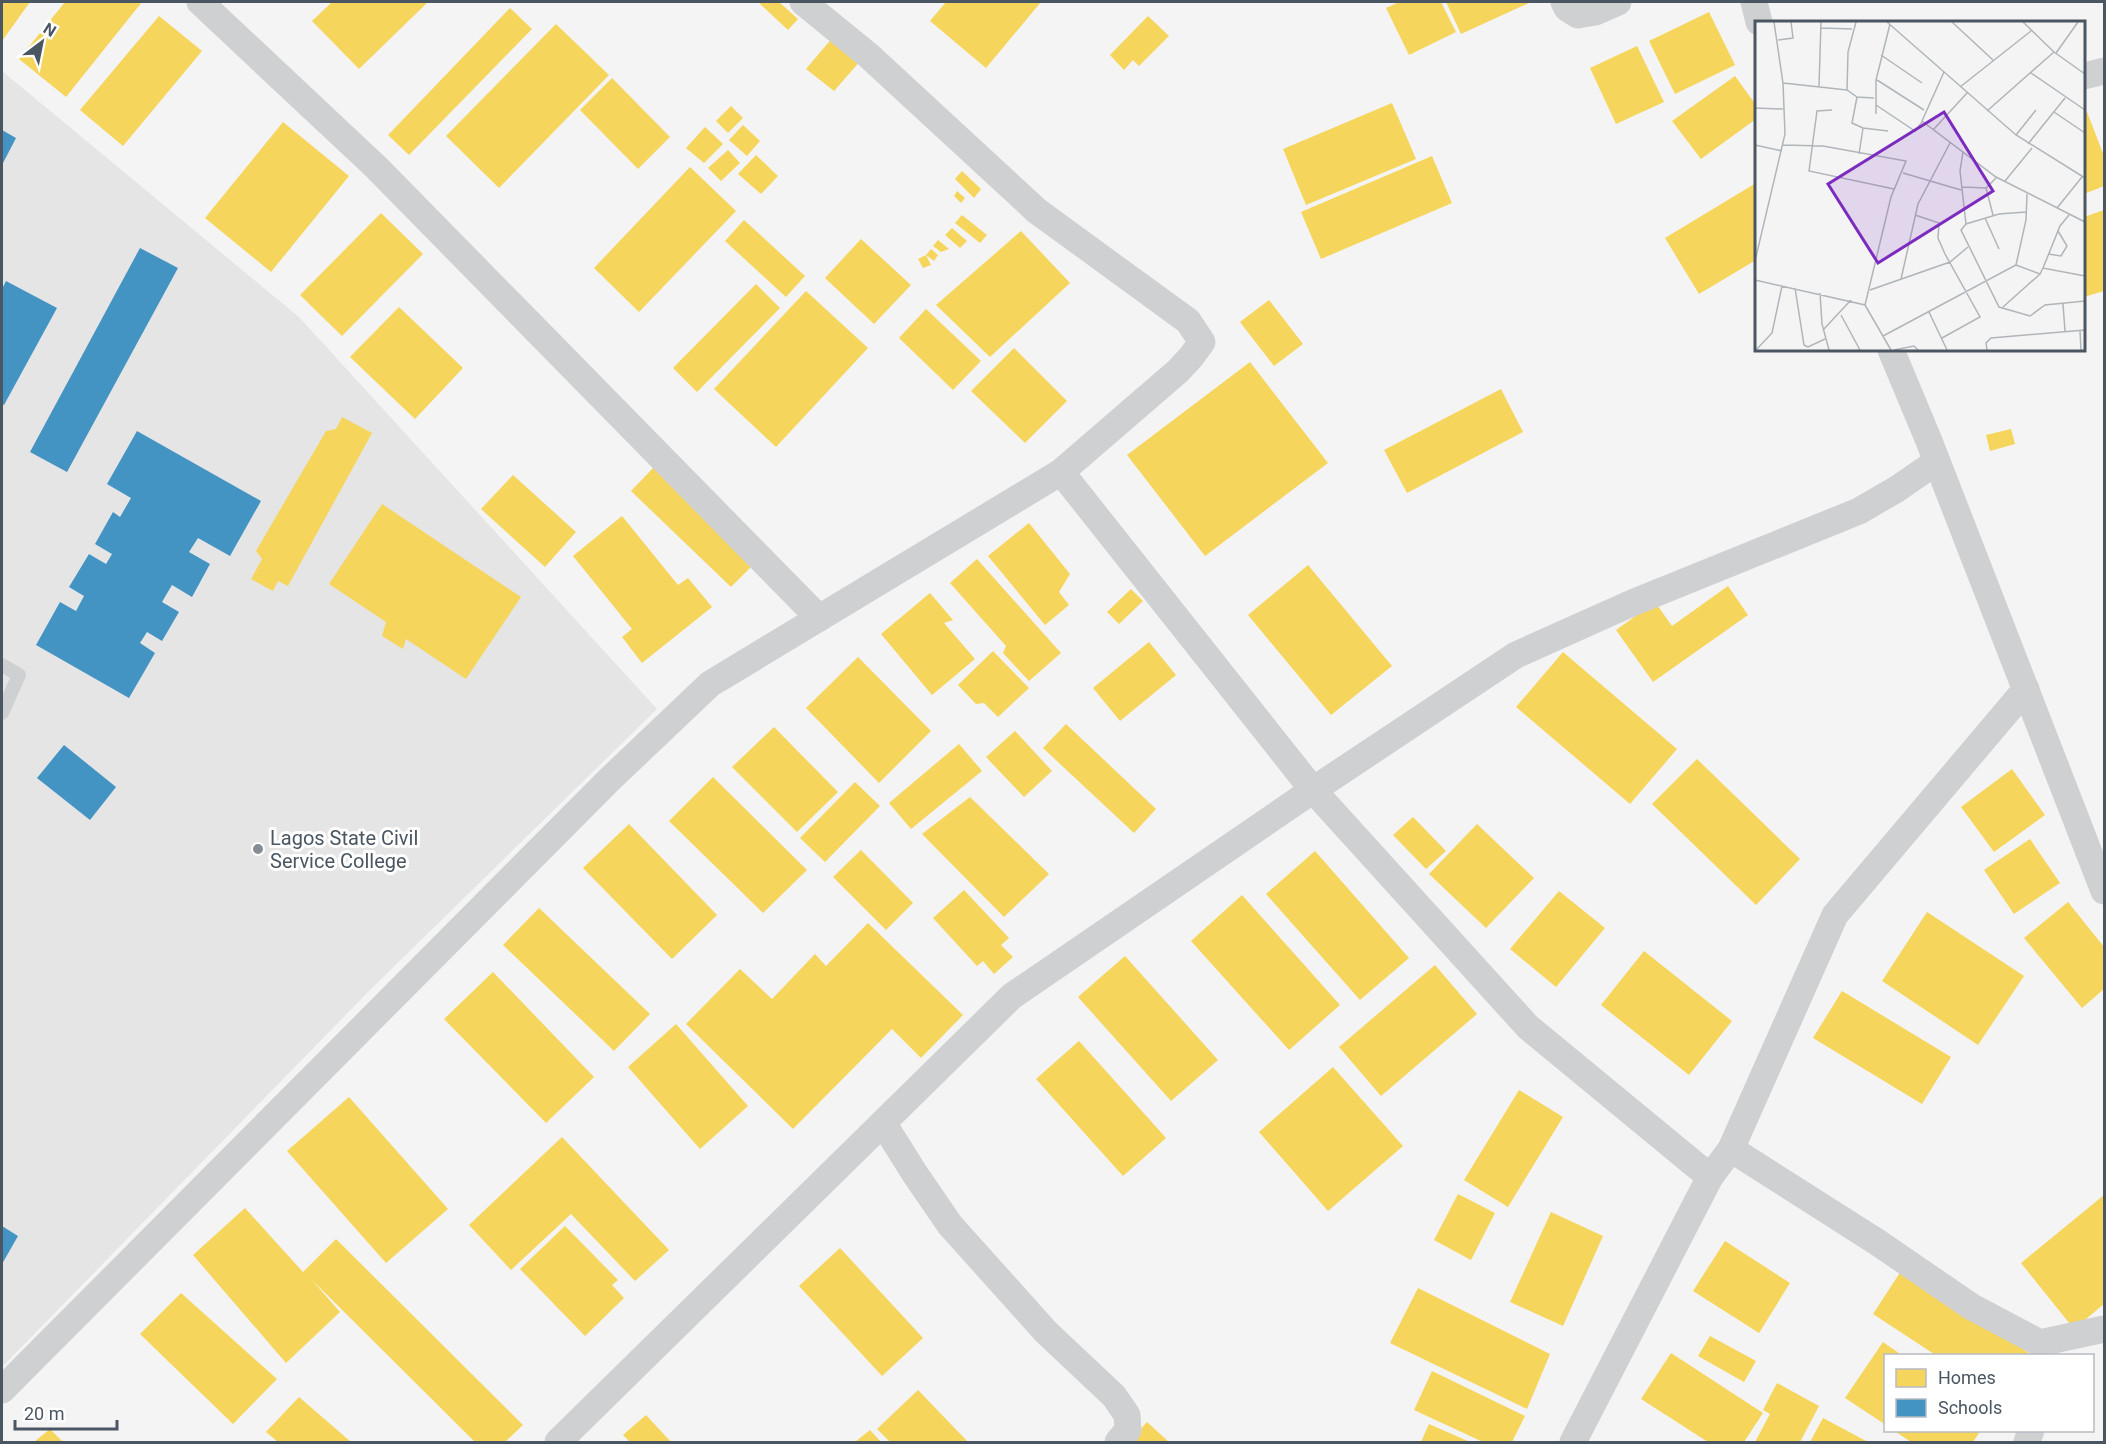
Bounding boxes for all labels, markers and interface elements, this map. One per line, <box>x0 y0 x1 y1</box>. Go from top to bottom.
north arrow <box>12 12 72 72</box>
text: N <box>40 19 60 41</box>
inset map <box>1755 21 2085 351</box>
place label: Lagos State Civil Service College <box>270 826 418 873</box>
marker: Lagos State Civil Service College <box>251 842 265 856</box>
legend <box>1884 1354 2094 1432</box>
text: Homes <box>1938 1367 1996 1388</box>
scale bar <box>15 1393 117 1431</box>
text: Schools <box>1938 1397 2002 1418</box>
text: 20 m <box>24 1403 64 1424</box>

